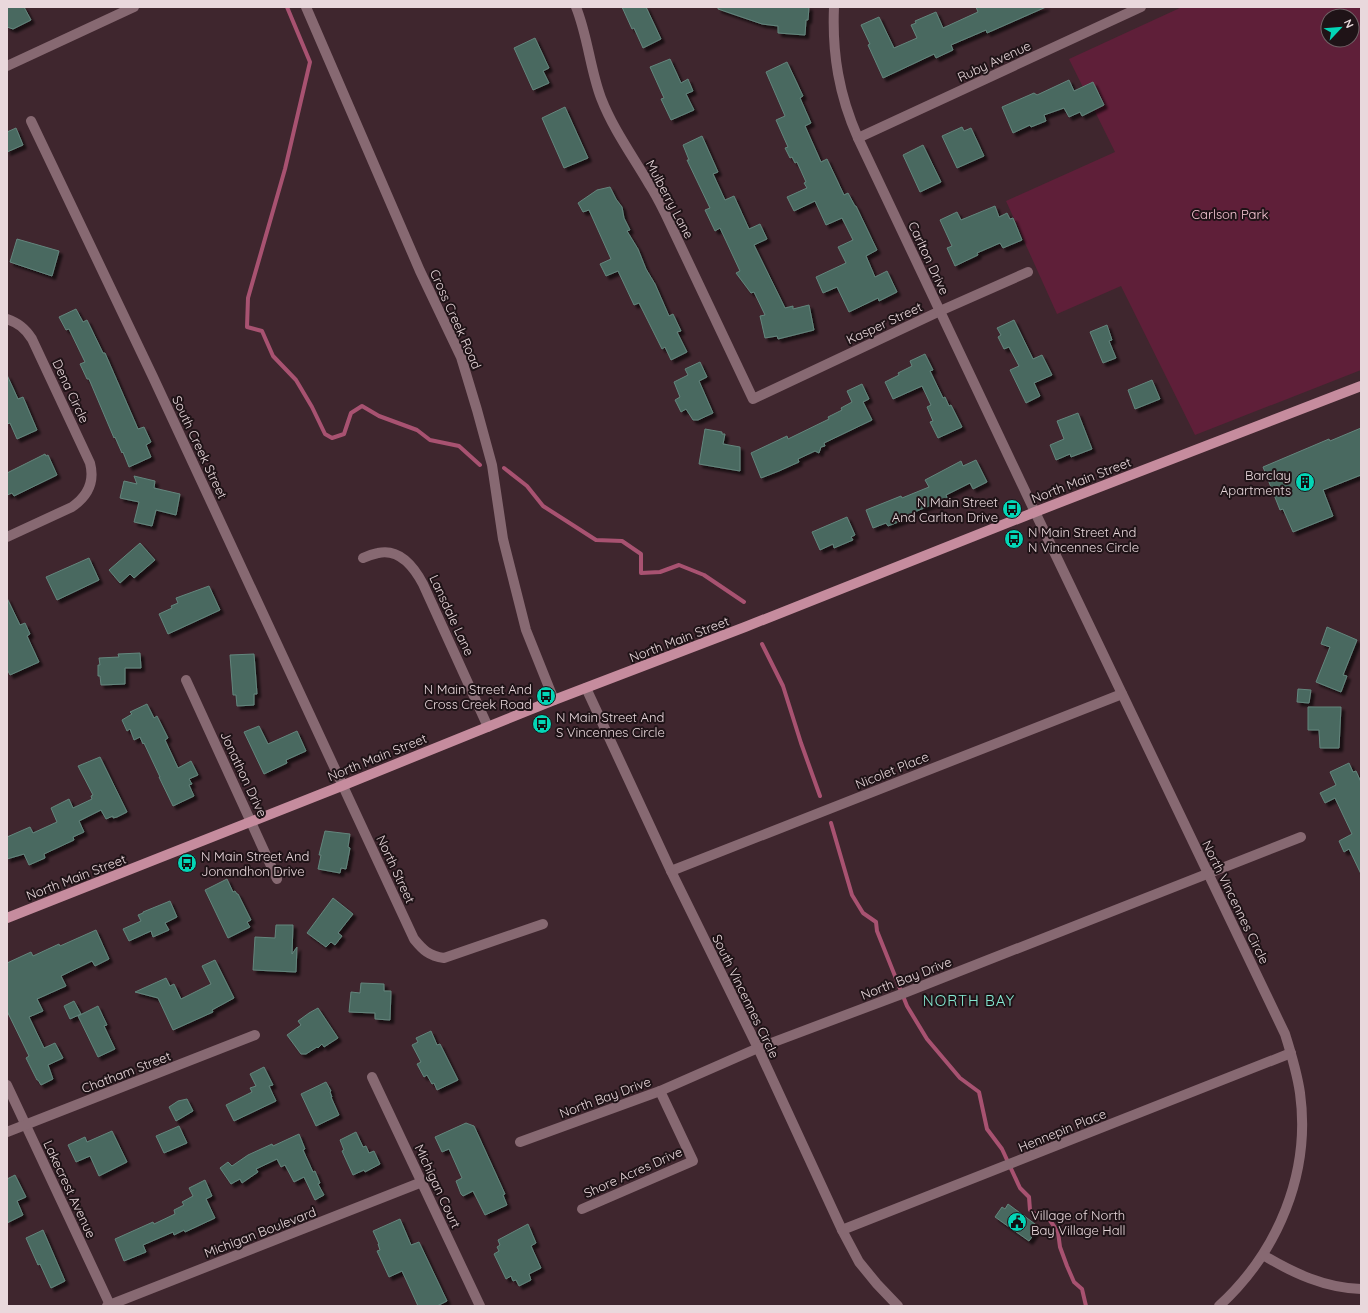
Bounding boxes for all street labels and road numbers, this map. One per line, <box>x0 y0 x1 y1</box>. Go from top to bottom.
street label: Ruby Avenue <box>955 37 1033 85</box>
street label: Mulberry Lane <box>643 157 697 241</box>
street label: Carlton Drive <box>905 219 953 297</box>
street label: Cross Creek Road <box>427 267 485 371</box>
street label: Kasper Street <box>843 298 925 348</box>
street label: Dena Circle <box>49 357 93 425</box>
street label: South Creek Street <box>169 393 231 501</box>
street label: North Main Street <box>1029 454 1133 506</box>
street label: Lansdale Lane <box>426 572 478 658</box>
street label: North Main Street <box>627 613 731 665</box>
street label: Jonathon Drive <box>217 729 271 819</box>
street label: North Main Street <box>325 730 429 784</box>
street label: Nicolet Place <box>853 748 931 792</box>
street label: North Street <box>373 832 419 906</box>
street label: North Vincennes Circle <box>1199 838 1273 966</box>
street label: North Main Street <box>24 851 128 903</box>
street label: South Vincennes Circle <box>709 931 783 1061</box>
street label: North Bay Drive <box>858 953 954 1003</box>
street label: Chatham Street <box>79 1048 173 1096</box>
street label: North Bay Drive <box>557 1073 653 1121</box>
street label: Hennepin Place <box>1016 1105 1108 1155</box>
street label: Lakecrest Avenue <box>40 1138 100 1240</box>
street label: Michigan Court <box>412 1142 464 1230</box>
street label: Shore Acres Drive <box>581 1143 685 1201</box>
street label: Michigan Boulevard <box>202 1203 318 1261</box>

